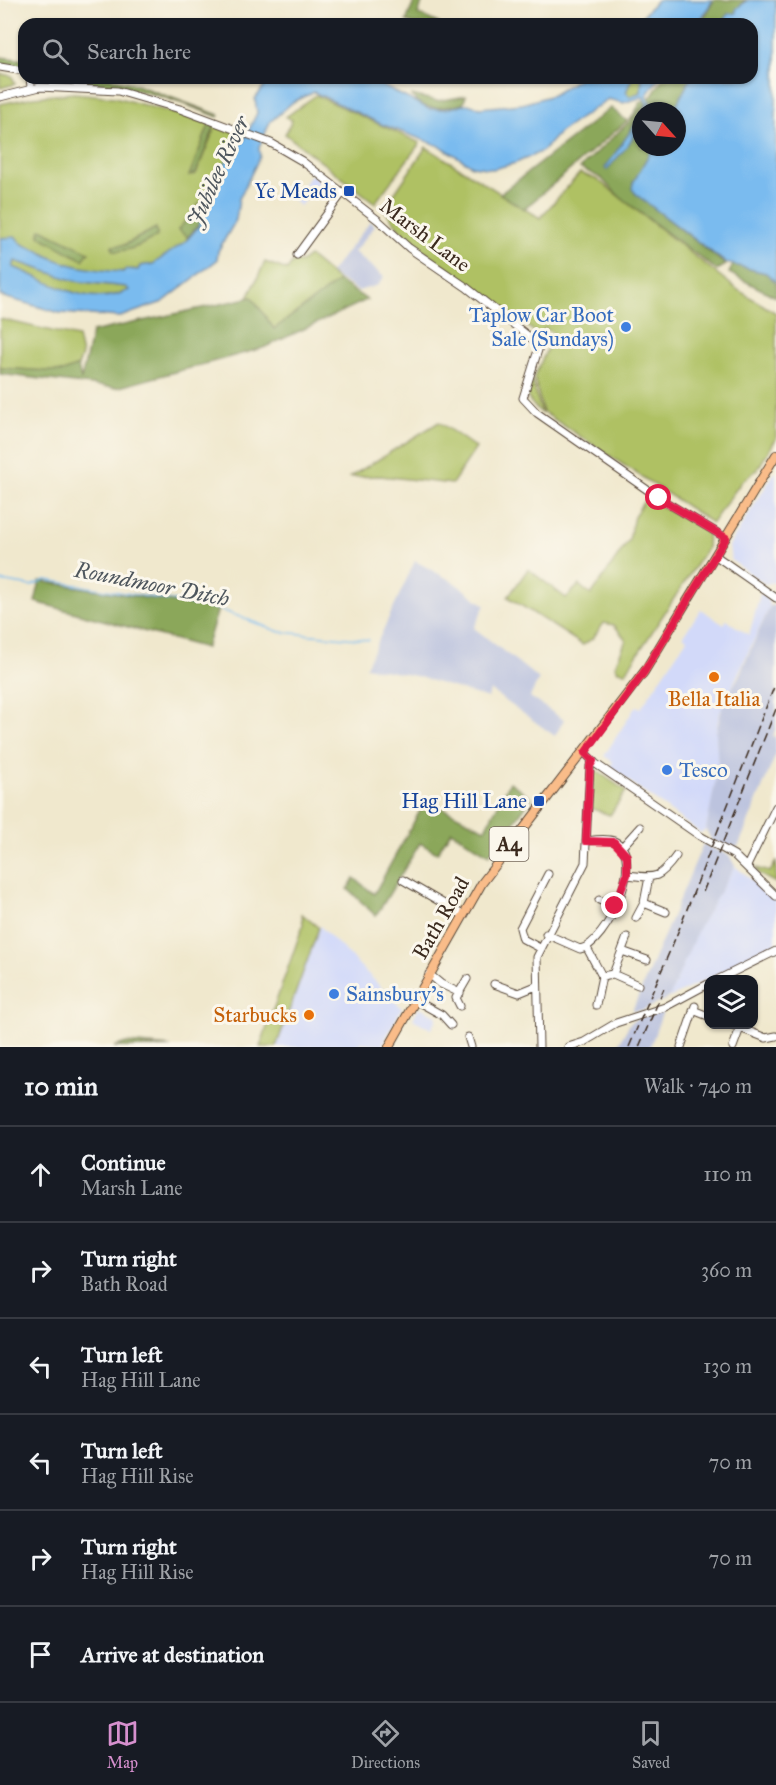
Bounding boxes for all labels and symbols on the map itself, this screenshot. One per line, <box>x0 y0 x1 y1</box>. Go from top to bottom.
north arrow <box>632 102 686 156</box>
water label: Jubilee River <box>180 110 256 232</box>
place label: Ye Meads <box>255 178 337 204</box>
marker: Ye Meads <box>342 184 356 198</box>
street label: Marsh Lane <box>375 193 476 278</box>
place label: Taplow Car Boot Sale (Sundays) <box>469 302 615 352</box>
marker: Taplow Car Boot Sale (Sundays) <box>619 320 633 334</box>
route start <box>645 484 671 510</box>
water label: Roundmoor Ditch <box>71 556 232 612</box>
marker: Bella Italia <box>707 670 721 684</box>
place label: Bella Italia <box>668 686 760 712</box>
place label: Tesco <box>679 757 728 783</box>
marker: Tesco <box>660 763 674 777</box>
place label: Hag Hill Lane <box>401 788 527 814</box>
marker: Hag Hill Lane <box>532 794 546 808</box>
road number: A4 <box>490 827 528 861</box>
street label: Bath Road <box>407 872 475 964</box>
route end <box>601 892 627 918</box>
place label: Sainsbury's <box>346 981 444 1007</box>
marker: Sainsbury's <box>327 987 341 1001</box>
place label: Starbucks <box>213 1002 297 1028</box>
marker: Starbucks <box>302 1008 316 1022</box>

